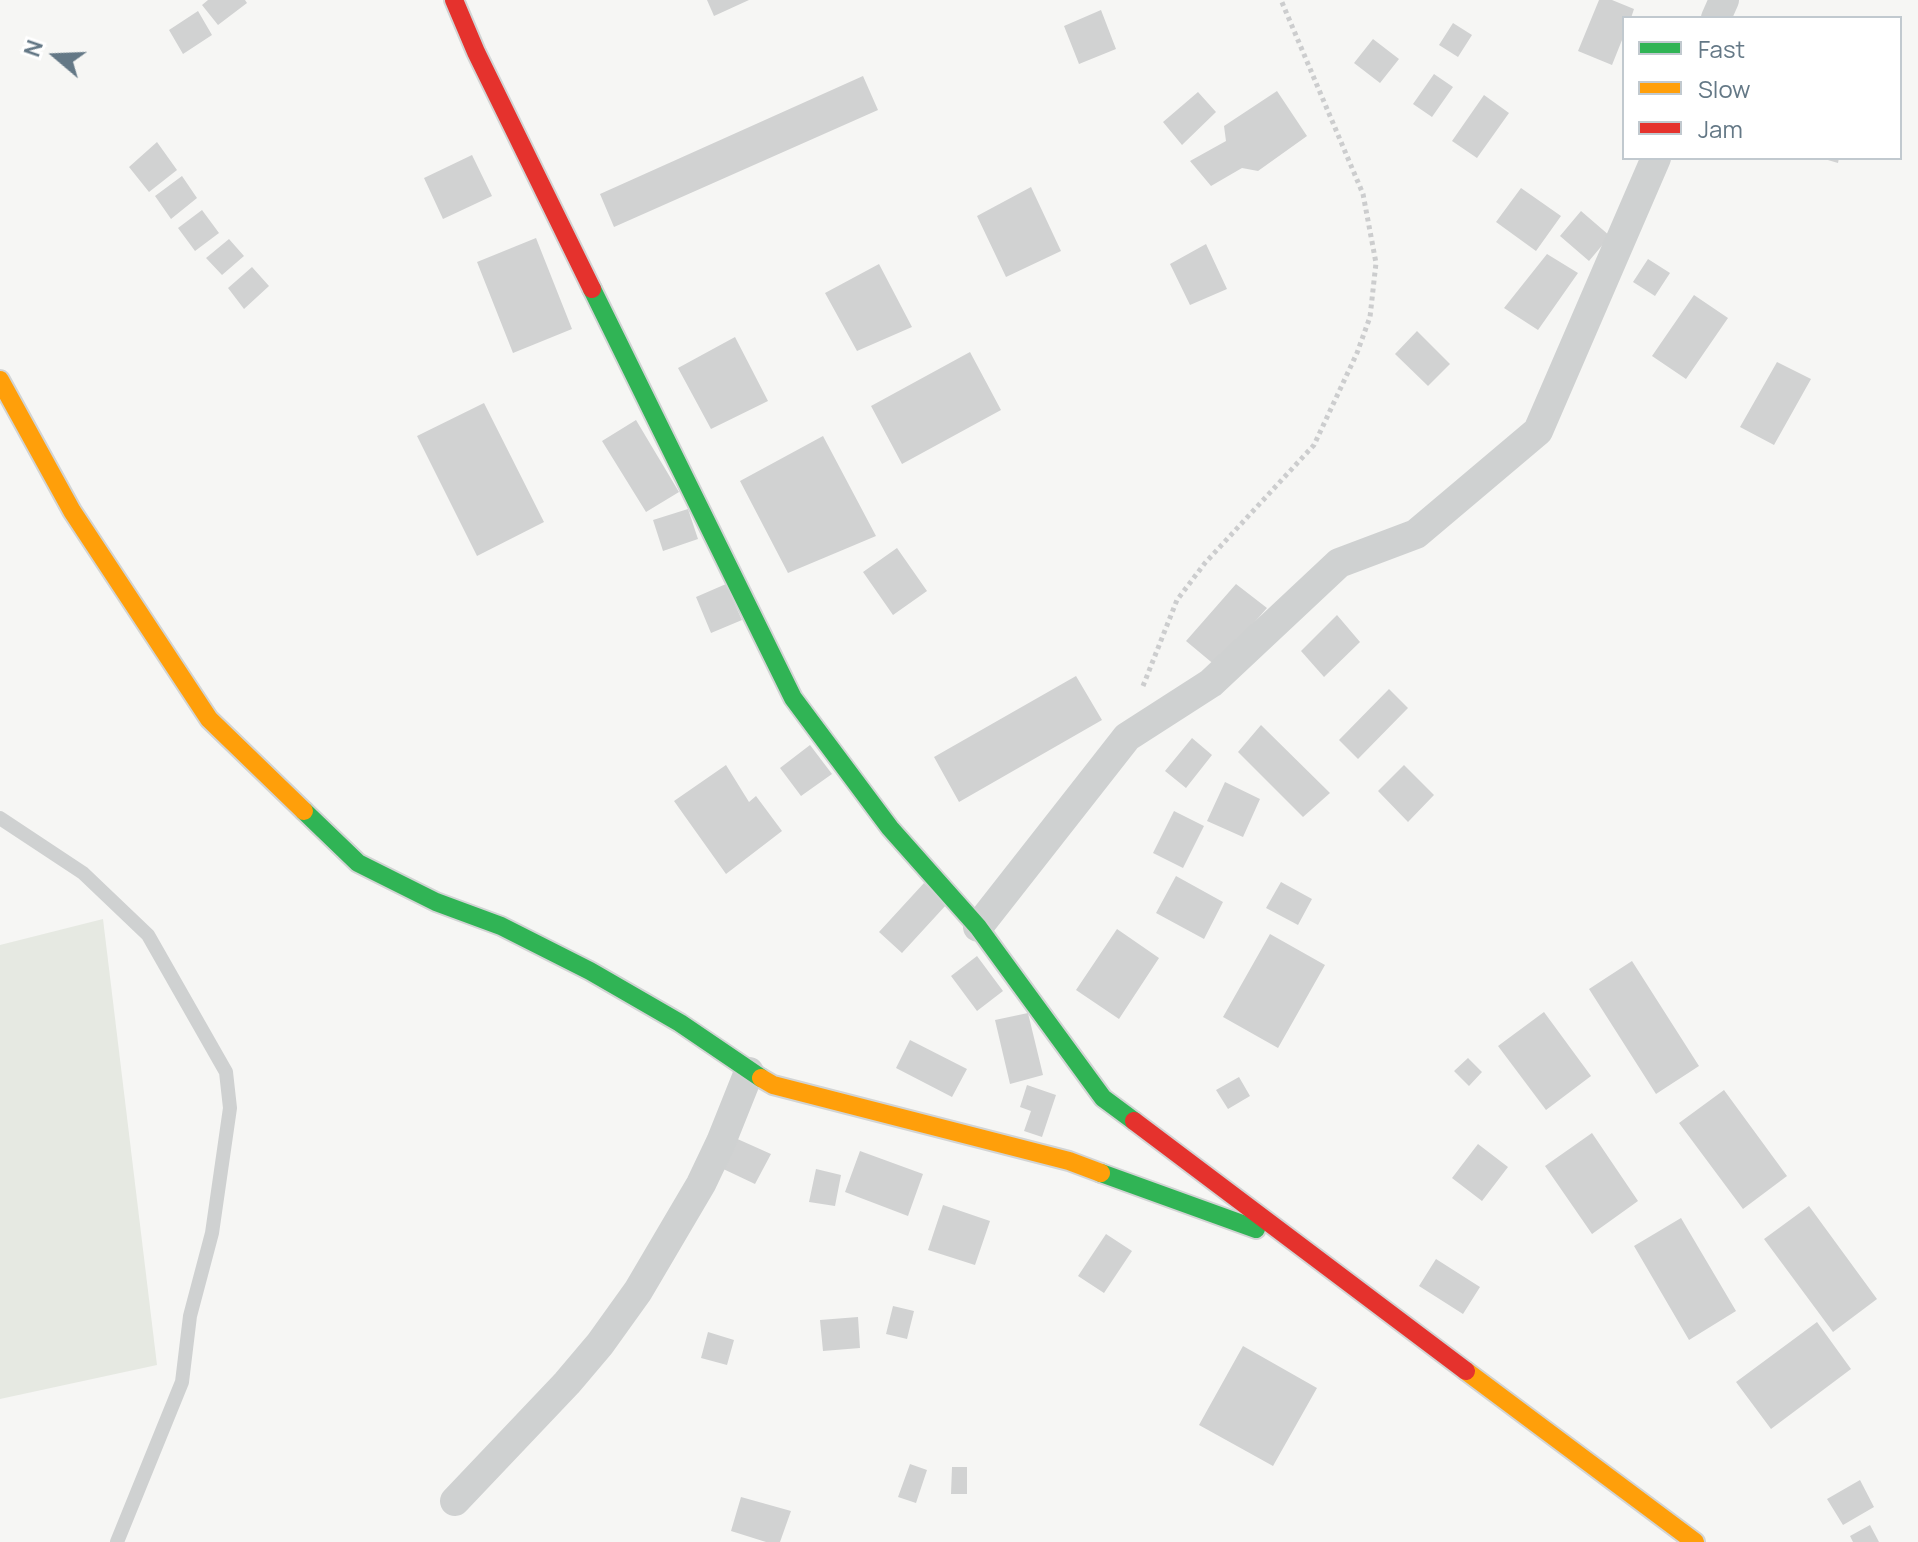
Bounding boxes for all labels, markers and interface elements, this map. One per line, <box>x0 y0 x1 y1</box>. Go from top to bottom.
north arrow <box>16 16 96 96</box>
legend <box>1622 16 1902 160</box>
text: Fast <box>1698 32 1745 65</box>
text: N <box>17 36 50 61</box>
text: Slow <box>1698 72 1751 105</box>
text: Jam <box>1698 112 1743 145</box>

